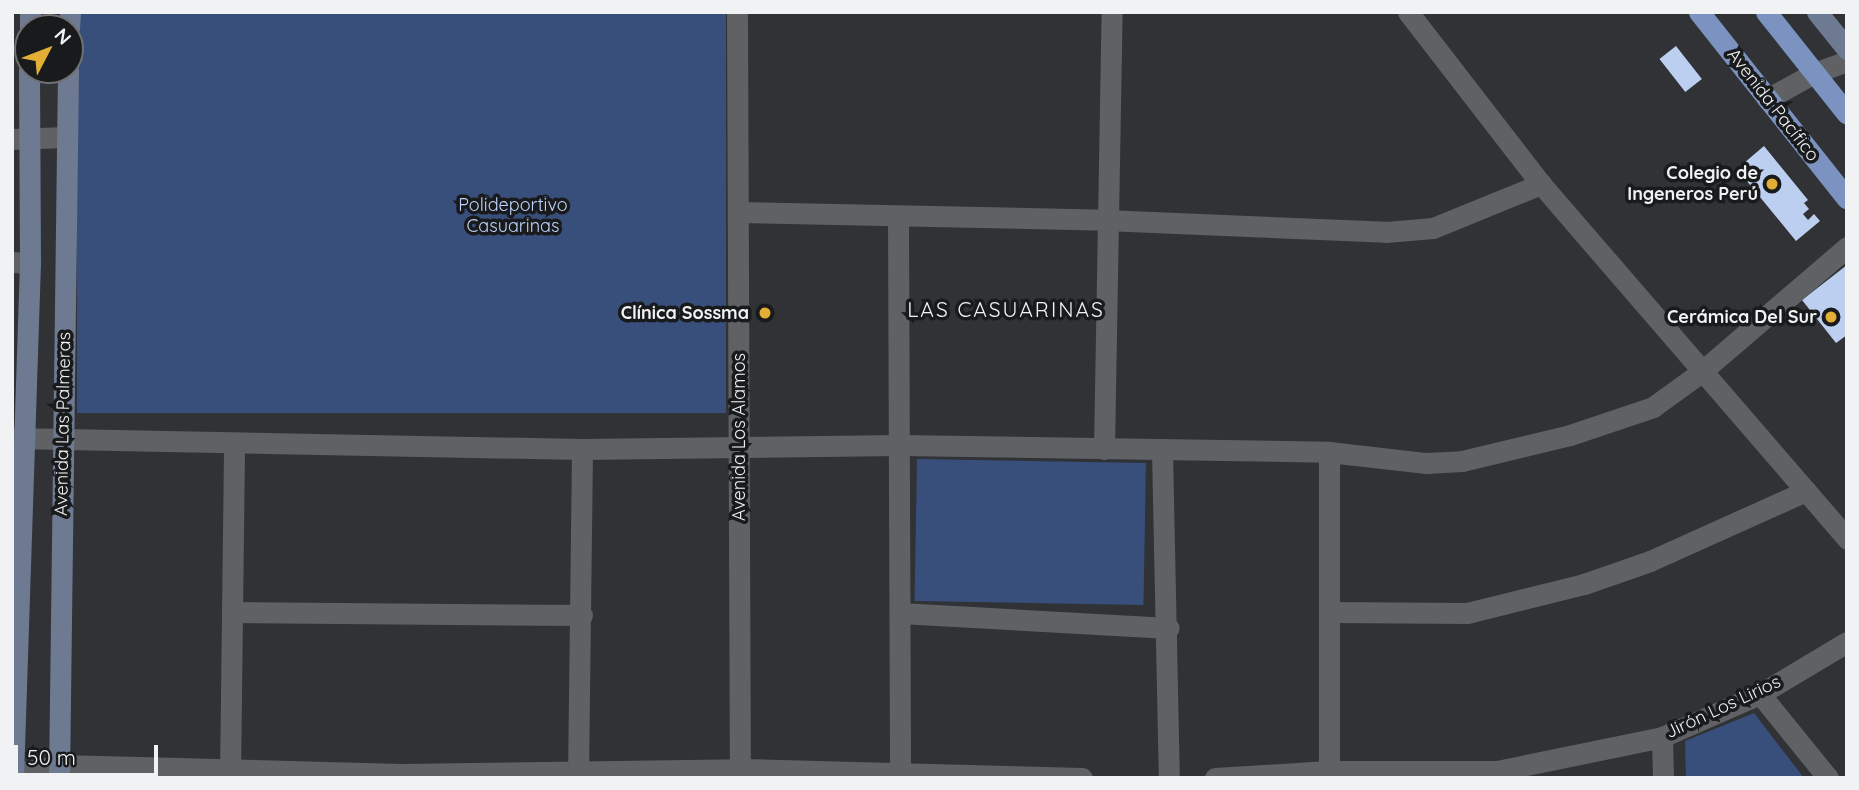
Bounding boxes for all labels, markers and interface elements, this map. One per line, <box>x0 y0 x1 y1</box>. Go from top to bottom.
north arrow <box>14 14 84 84</box>
text: N <box>50 23 77 50</box>
street label: Avenida Pacífico <box>1722 44 1824 166</box>
place label: Colegio de Ingeneros Perú <box>1627 163 1758 206</box>
marker: Colegio de Ingeneros Perú <box>1764 176 1780 192</box>
park label: Polideportivo Casuarinas <box>458 195 568 238</box>
district label: LAS CASUARINAS <box>909 296 1103 322</box>
place label: Clínica Sossma <box>621 302 749 324</box>
marker: Clínica Sossma <box>755 303 775 323</box>
place label: Cerámica Del Sur <box>1667 306 1817 328</box>
marker: Cerámica Del Sur <box>1823 309 1839 325</box>
street label: Avenida Las Palmeras <box>51 332 75 516</box>
street label: Avenida Los Alamos <box>728 353 750 521</box>
street label: Jirón Los Lirios <box>1662 671 1784 743</box>
scale bar <box>18 730 161 774</box>
text: 50 m <box>27 744 76 770</box>

